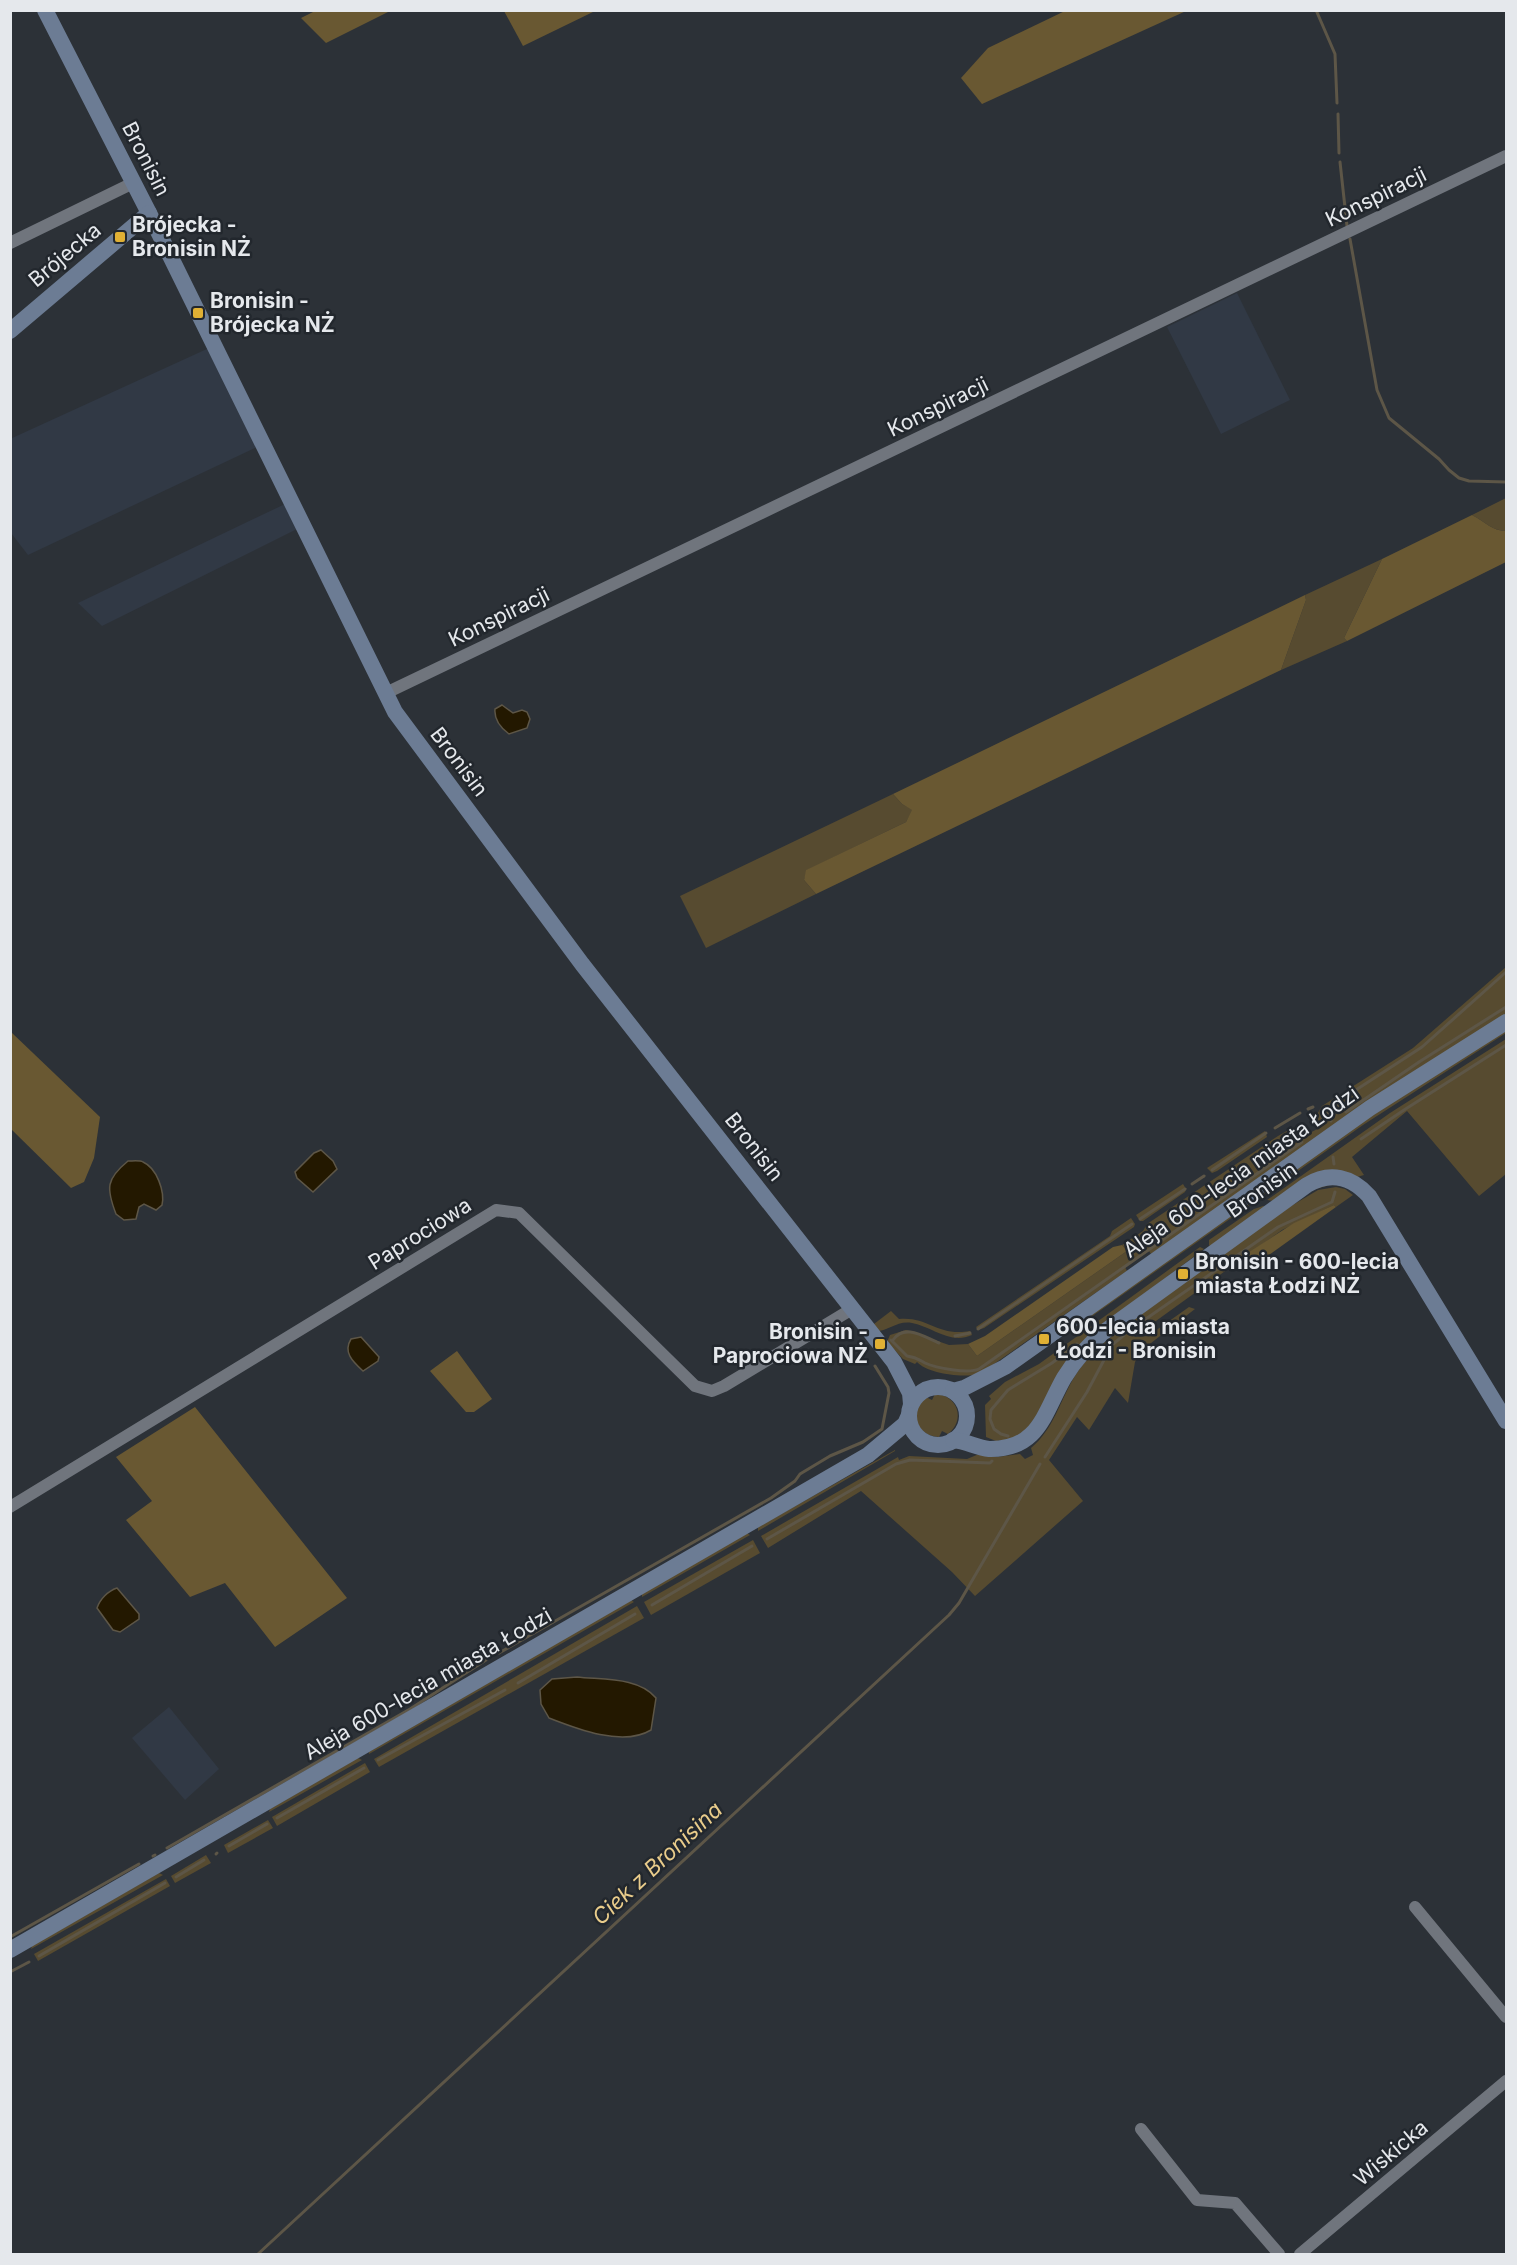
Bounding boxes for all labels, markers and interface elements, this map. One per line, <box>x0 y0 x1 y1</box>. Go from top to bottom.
street label: Bronisin <box>117 117 176 200</box>
street label: Konspiracji <box>1321 161 1430 232</box>
place label: Brójecka - Bronisin NŻ <box>132 212 251 261</box>
street label: Brójecka <box>23 217 106 292</box>
marker: Brójecka - Bronisin NŻ <box>113 230 127 244</box>
place label: Bronisin - Brójecka NŻ <box>210 288 335 337</box>
marker: Bronisin - Brójecka NŻ <box>191 306 205 320</box>
street label: Konspiracji <box>883 371 992 442</box>
street label: Konspiracji <box>444 581 553 652</box>
street label: Bronisin <box>425 722 493 801</box>
street label: Aleja 600-lecia miasta Łodzi <box>1118 1081 1363 1263</box>
street label: Bronisin <box>720 1107 789 1186</box>
street label: Bronisin <box>1222 1156 1302 1223</box>
street label: Paprociowa <box>364 1192 476 1275</box>
place label: Bronisin - 600-lecia miasta Łodzi NŻ <box>1195 1249 1399 1298</box>
marker: Bronisin - 600-lecia miasta Łodzi NŻ <box>1176 1267 1190 1281</box>
place label: 600-lecia miasta Łodzi - Bronisin <box>1056 1314 1230 1363</box>
place label: Bronisin - Paprociowa NŻ <box>713 1319 868 1368</box>
marker: 600-lecia miasta Łodzi - Bronisin <box>1037 1332 1051 1346</box>
marker: Bronisin - Paprociowa NŻ <box>873 1337 887 1351</box>
street label: Aleja 600-lecia miasta Łodzi <box>300 1602 556 1765</box>
water label: Ciek z Bronisina <box>587 1796 727 1930</box>
street label: Wiskicka <box>1349 2115 1433 2191</box>

